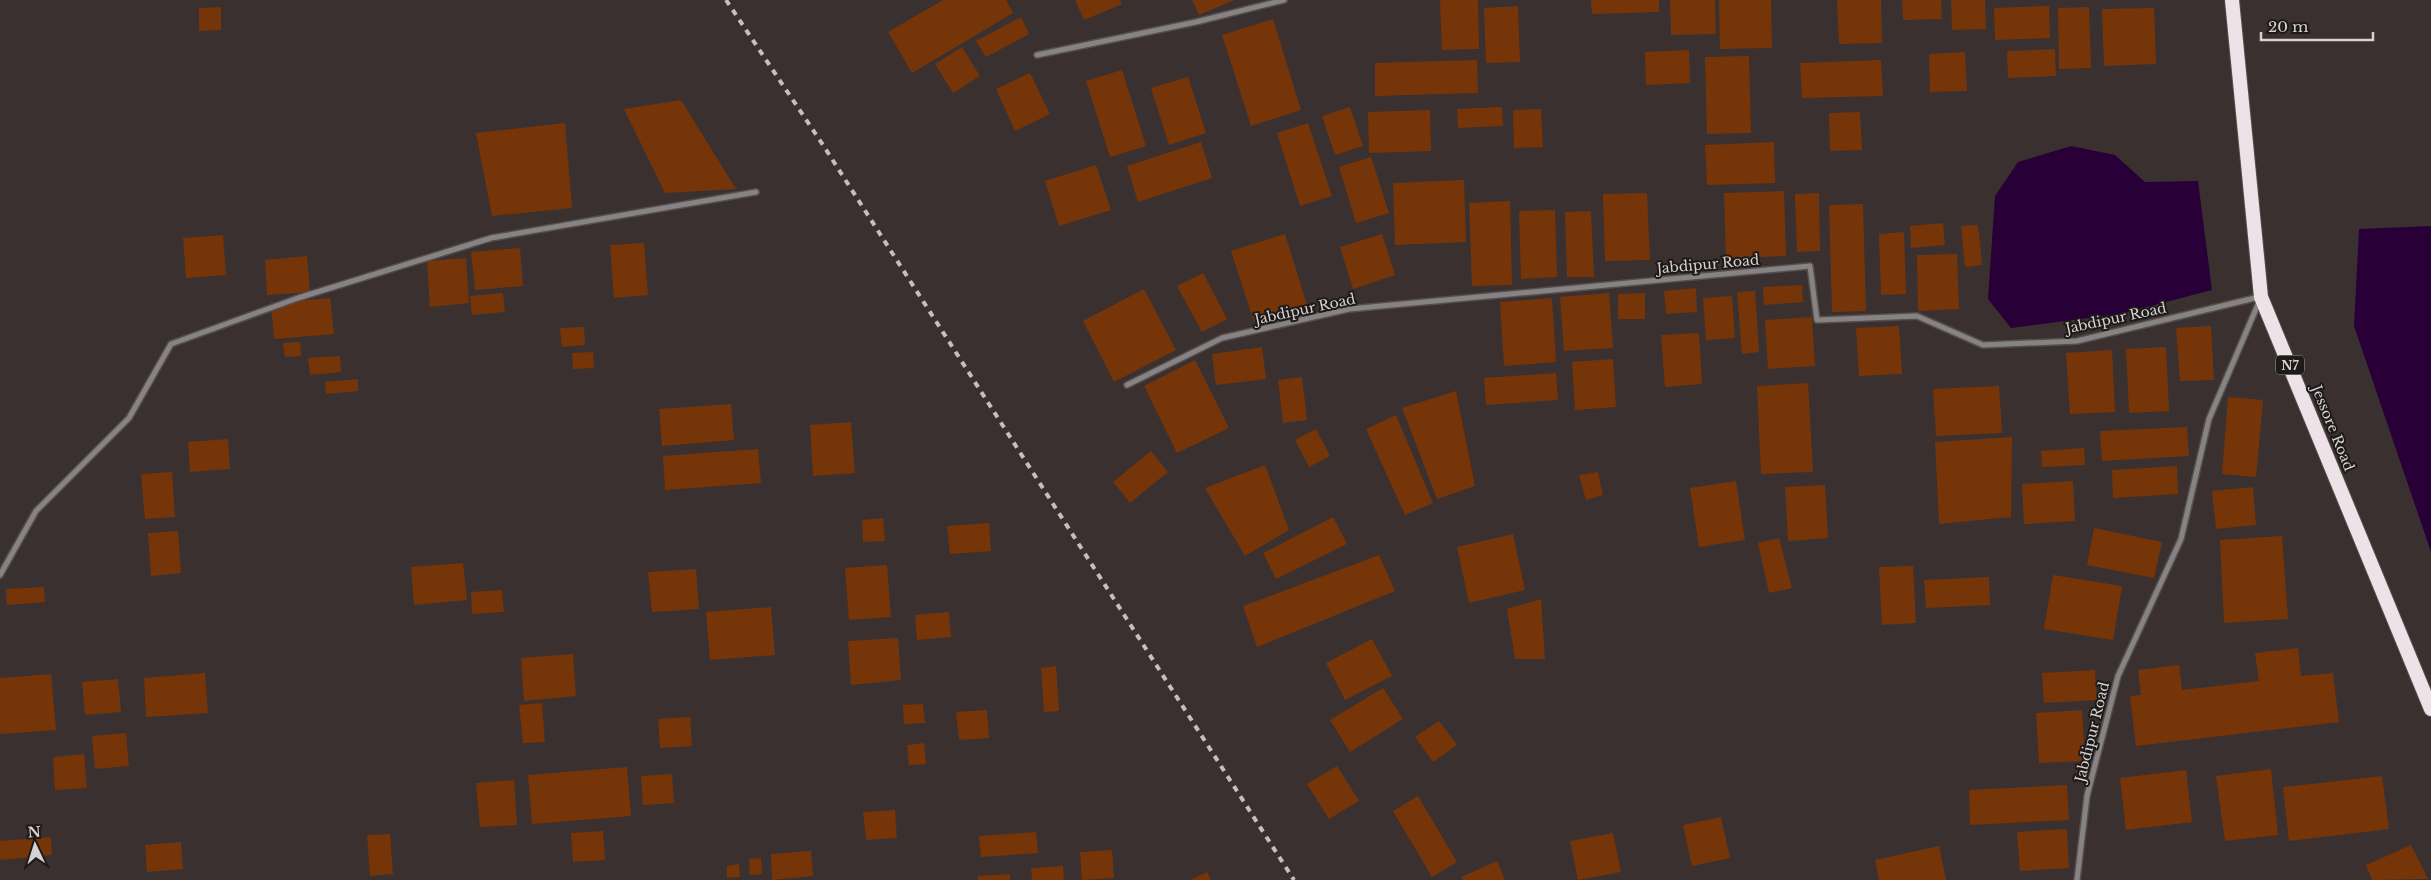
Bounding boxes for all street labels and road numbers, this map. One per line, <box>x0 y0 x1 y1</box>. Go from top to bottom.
street label: Jabdipur Road <box>1654 251 1760 278</box>
street label: Jabdipur Road <box>1251 289 1358 329</box>
street label: Jabdipur Road <box>2062 298 2169 338</box>
road number: N7 <box>2276 356 2304 374</box>
street label: Jessore Road <box>2307 381 2359 474</box>
street label: Jabdipur Road <box>2070 679 2113 786</box>

